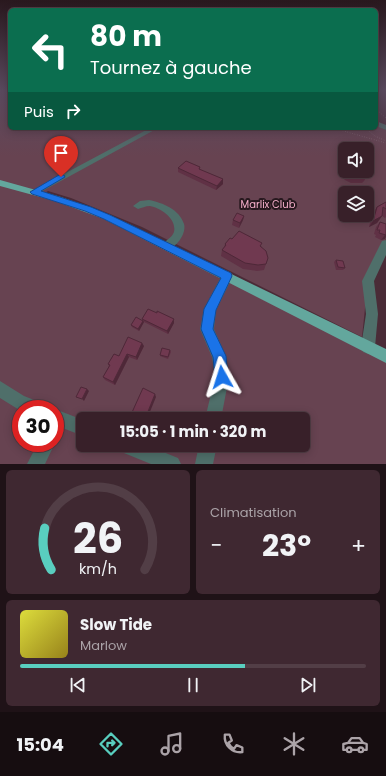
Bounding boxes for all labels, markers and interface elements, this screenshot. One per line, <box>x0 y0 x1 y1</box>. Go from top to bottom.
text: 80 m <box>90 17 162 56</box>
icon: left <box>24 24 76 76</box>
text: Tournez à gauche <box>90 55 252 80</box>
icon: right <box>62 100 84 122</box>
text: Puis <box>24 101 54 122</box>
pin <box>44 136 78 177</box>
icon: arrive <box>50 142 72 164</box>
map controls <box>338 142 374 222</box>
button: sound <box>338 142 374 178</box>
button: layers <box>338 186 374 222</box>
park label: Marlix Club <box>241 197 296 212</box>
position arrow <box>201 356 243 398</box>
speed limit sign: 30 <box>12 400 64 452</box>
text: 15:05 · 1 min · 320 m <box>120 421 266 442</box>
text: Climatisation <box>210 503 297 522</box>
text: 26 <box>73 509 123 568</box>
text: 23° <box>262 524 311 567</box>
text: − <box>210 530 222 561</box>
text: + <box>351 530 366 561</box>
text: km/h <box>79 559 117 579</box>
text: Slow Tide <box>80 614 152 635</box>
text: Marlow <box>80 636 127 655</box>
icon: previous <box>67 674 89 696</box>
icon: pause <box>182 674 204 696</box>
icon: next <box>297 674 319 696</box>
icon: directions <box>97 730 125 758</box>
icon: music <box>158 730 186 758</box>
icon: phone <box>219 730 247 758</box>
icon: climate <box>280 730 308 758</box>
icon: car <box>341 730 369 758</box>
text: 15:04 <box>17 732 64 757</box>

